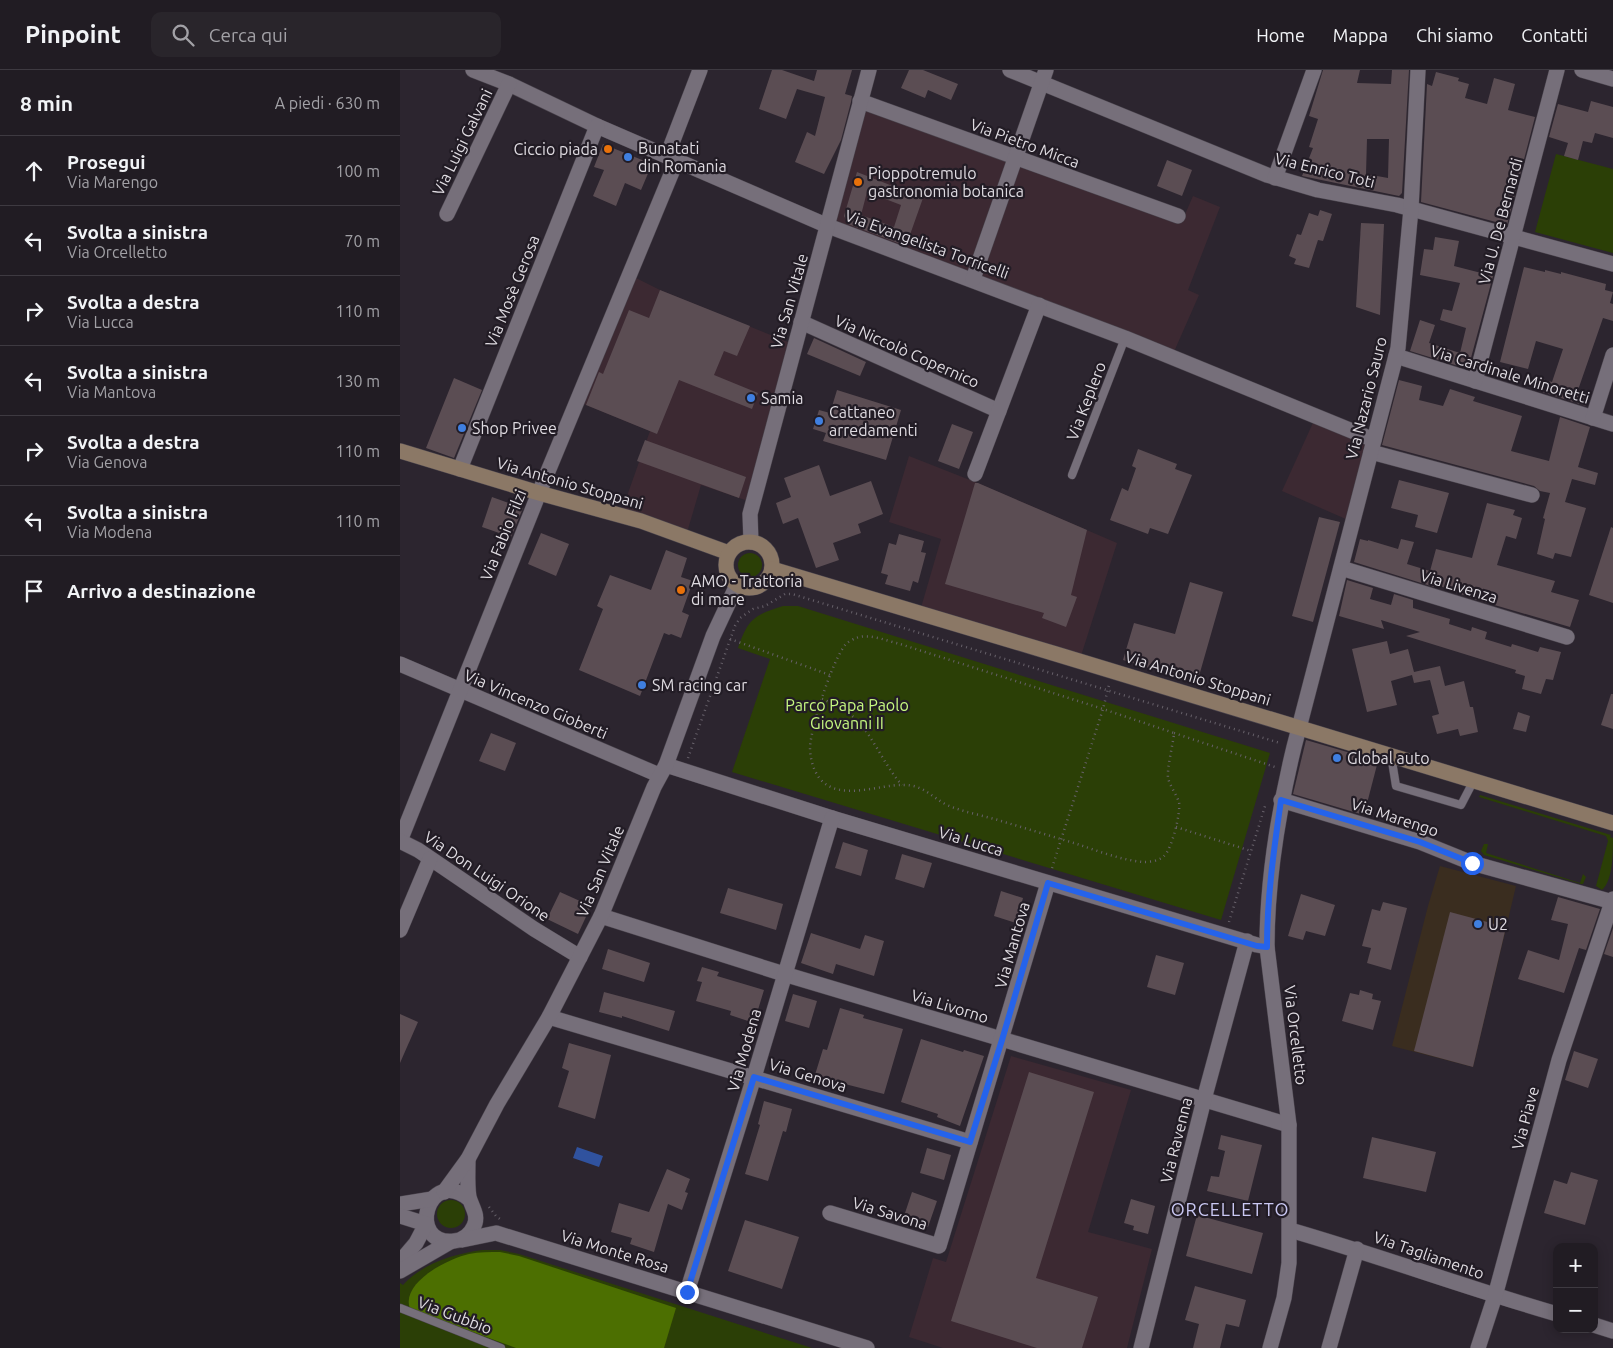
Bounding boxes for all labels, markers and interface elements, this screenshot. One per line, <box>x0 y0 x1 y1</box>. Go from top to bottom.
search box <box>151 12 501 57</box>
text: Pinpoint <box>25 21 121 48</box>
icon: search <box>169 21 197 49</box>
text: Cerca qui <box>209 24 288 46</box>
text: Home <box>1256 25 1305 45</box>
text: Mappa <box>1333 25 1388 45</box>
text: Chi siamo <box>1416 25 1493 45</box>
text: Contatti <box>1521 25 1588 45</box>
street label: Via Luigi Galvani <box>428 86 496 198</box>
text: 8 min <box>20 91 73 115</box>
text: A piedi · 630 m <box>275 94 380 112</box>
street label: Via Pietro Micca <box>968 115 1082 171</box>
place label: Bunatati din Romania <box>638 139 727 175</box>
place label: Ciccio piada <box>514 140 598 158</box>
marker: Ciccio piada <box>602 143 614 155</box>
street label: Via Enrico Toti <box>1273 149 1377 191</box>
text: Prosegui <box>67 151 146 173</box>
marker: Bunatati din Romania <box>622 151 634 163</box>
street label: Via U. De Bernardi <box>1474 156 1526 286</box>
icon: ahead <box>20 157 48 185</box>
text: 100 m <box>335 162 380 180</box>
place label: Pioppotremulo gastronomia botanica <box>868 164 1024 200</box>
text: Via Marengo <box>67 173 158 191</box>
marker: Pioppotremulo gastronomia botanica <box>852 176 864 188</box>
street label: Via Evangelista Torricelli <box>842 206 1012 282</box>
text: Svolta a sinistra <box>67 221 208 243</box>
icon: left <box>20 227 48 255</box>
text: 70 m <box>344 232 380 250</box>
street label: Via Mosè Gerosa <box>481 232 543 350</box>
text: Via Orcelletto <box>67 243 167 261</box>
street label: Via San Vitale <box>767 251 811 351</box>
text: Svolta a destra <box>67 291 200 313</box>
icon: right <box>20 297 48 325</box>
text: 110 m <box>335 302 380 320</box>
street label: Via Niccolò Copernico <box>832 311 982 391</box>
text: Via Lucca <box>67 313 134 331</box>
street label: Via Nazario Sauro <box>1342 335 1390 461</box>
street label: Via Cardinale Minoretti <box>1428 341 1592 407</box>
street label: Via Keplero <box>1063 359 1109 443</box>
text: Svolta a sinistra <box>67 361 208 383</box>
icon: left <box>20 367 48 395</box>
text: 130 m <box>335 372 380 390</box>
text: Via Mantova <box>67 383 156 401</box>
place label: Samia <box>761 389 804 407</box>
marker: Samia <box>745 392 757 404</box>
place label: Cattaneo arredamenti <box>829 403 918 439</box>
marker: Cattaneo arredamenti <box>813 415 825 427</box>
place label: Shop Privee <box>472 419 557 437</box>
marker: Shop Privee <box>456 422 468 434</box>
text: Svolta a destra <box>67 431 200 453</box>
icon: right <box>20 437 48 465</box>
text: 110 m <box>335 442 380 460</box>
text: Via Genova <box>67 453 147 471</box>
street label: Via Antonio Stoppani <box>495 453 645 513</box>
street label: Via Fabio Filzi <box>477 487 529 583</box>
text: Svolta a sinistra <box>67 501 208 523</box>
icon: left <box>20 507 48 535</box>
text: 110 m <box>335 512 380 530</box>
text: Via Modena <box>67 523 152 541</box>
street label: Via Livenza <box>1418 566 1500 606</box>
place label: AMO - Trattoria di mare <box>691 572 802 608</box>
icon: arrive <box>20 577 48 605</box>
text: Arrivo a destinazione <box>67 580 256 602</box>
marker: AMO - Trattoria di mare <box>675 584 687 596</box>
street label: Via Antonio Stoppani <box>1123 647 1273 709</box>
street label: Via Vincenzo Gioberti <box>462 666 610 742</box>
place label: SM racing car <box>652 676 747 694</box>
marker: SM racing car <box>636 679 648 691</box>
park label: Parco Papa Paolo Giovanni II <box>785 696 909 732</box>
place label: Global auto <box>1347 749 1430 767</box>
marker: Global auto <box>1331 752 1343 764</box>
street label: Via Marengo <box>1349 794 1441 840</box>
street label: Via San Vitale <box>573 822 627 920</box>
street label: Via Lucca <box>936 823 1006 859</box>
street label: Via Don Luigi Orione <box>421 827 553 925</box>
route start <box>1461 852 1484 875</box>
street label: Via Mantova <box>991 900 1033 990</box>
place label: U2 <box>1488 915 1508 933</box>
marker: U2 <box>1472 918 1484 930</box>
street label: Via Orcelletto <box>1281 984 1311 1086</box>
street label: Via Livorno <box>909 986 991 1026</box>
street label: Via Modena <box>724 1007 764 1093</box>
street label: Via Genova <box>767 1055 849 1095</box>
street label: Via Piave <box>1508 1084 1542 1152</box>
street label: Via Ravenna <box>1157 1095 1195 1185</box>
street label: Via Savona <box>850 1193 930 1233</box>
district label: ORCELLETTO <box>1171 1199 1289 1219</box>
street label: Via Monte Rosa <box>559 1226 671 1276</box>
street label: Via Tagliamento <box>1371 1228 1487 1282</box>
map controls <box>1553 1243 1598 1333</box>
button: + <box>1553 1243 1598 1288</box>
route end <box>676 1281 699 1304</box>
button: − <box>1553 1288 1598 1333</box>
street label: Via Gubbio <box>415 1293 495 1337</box>

